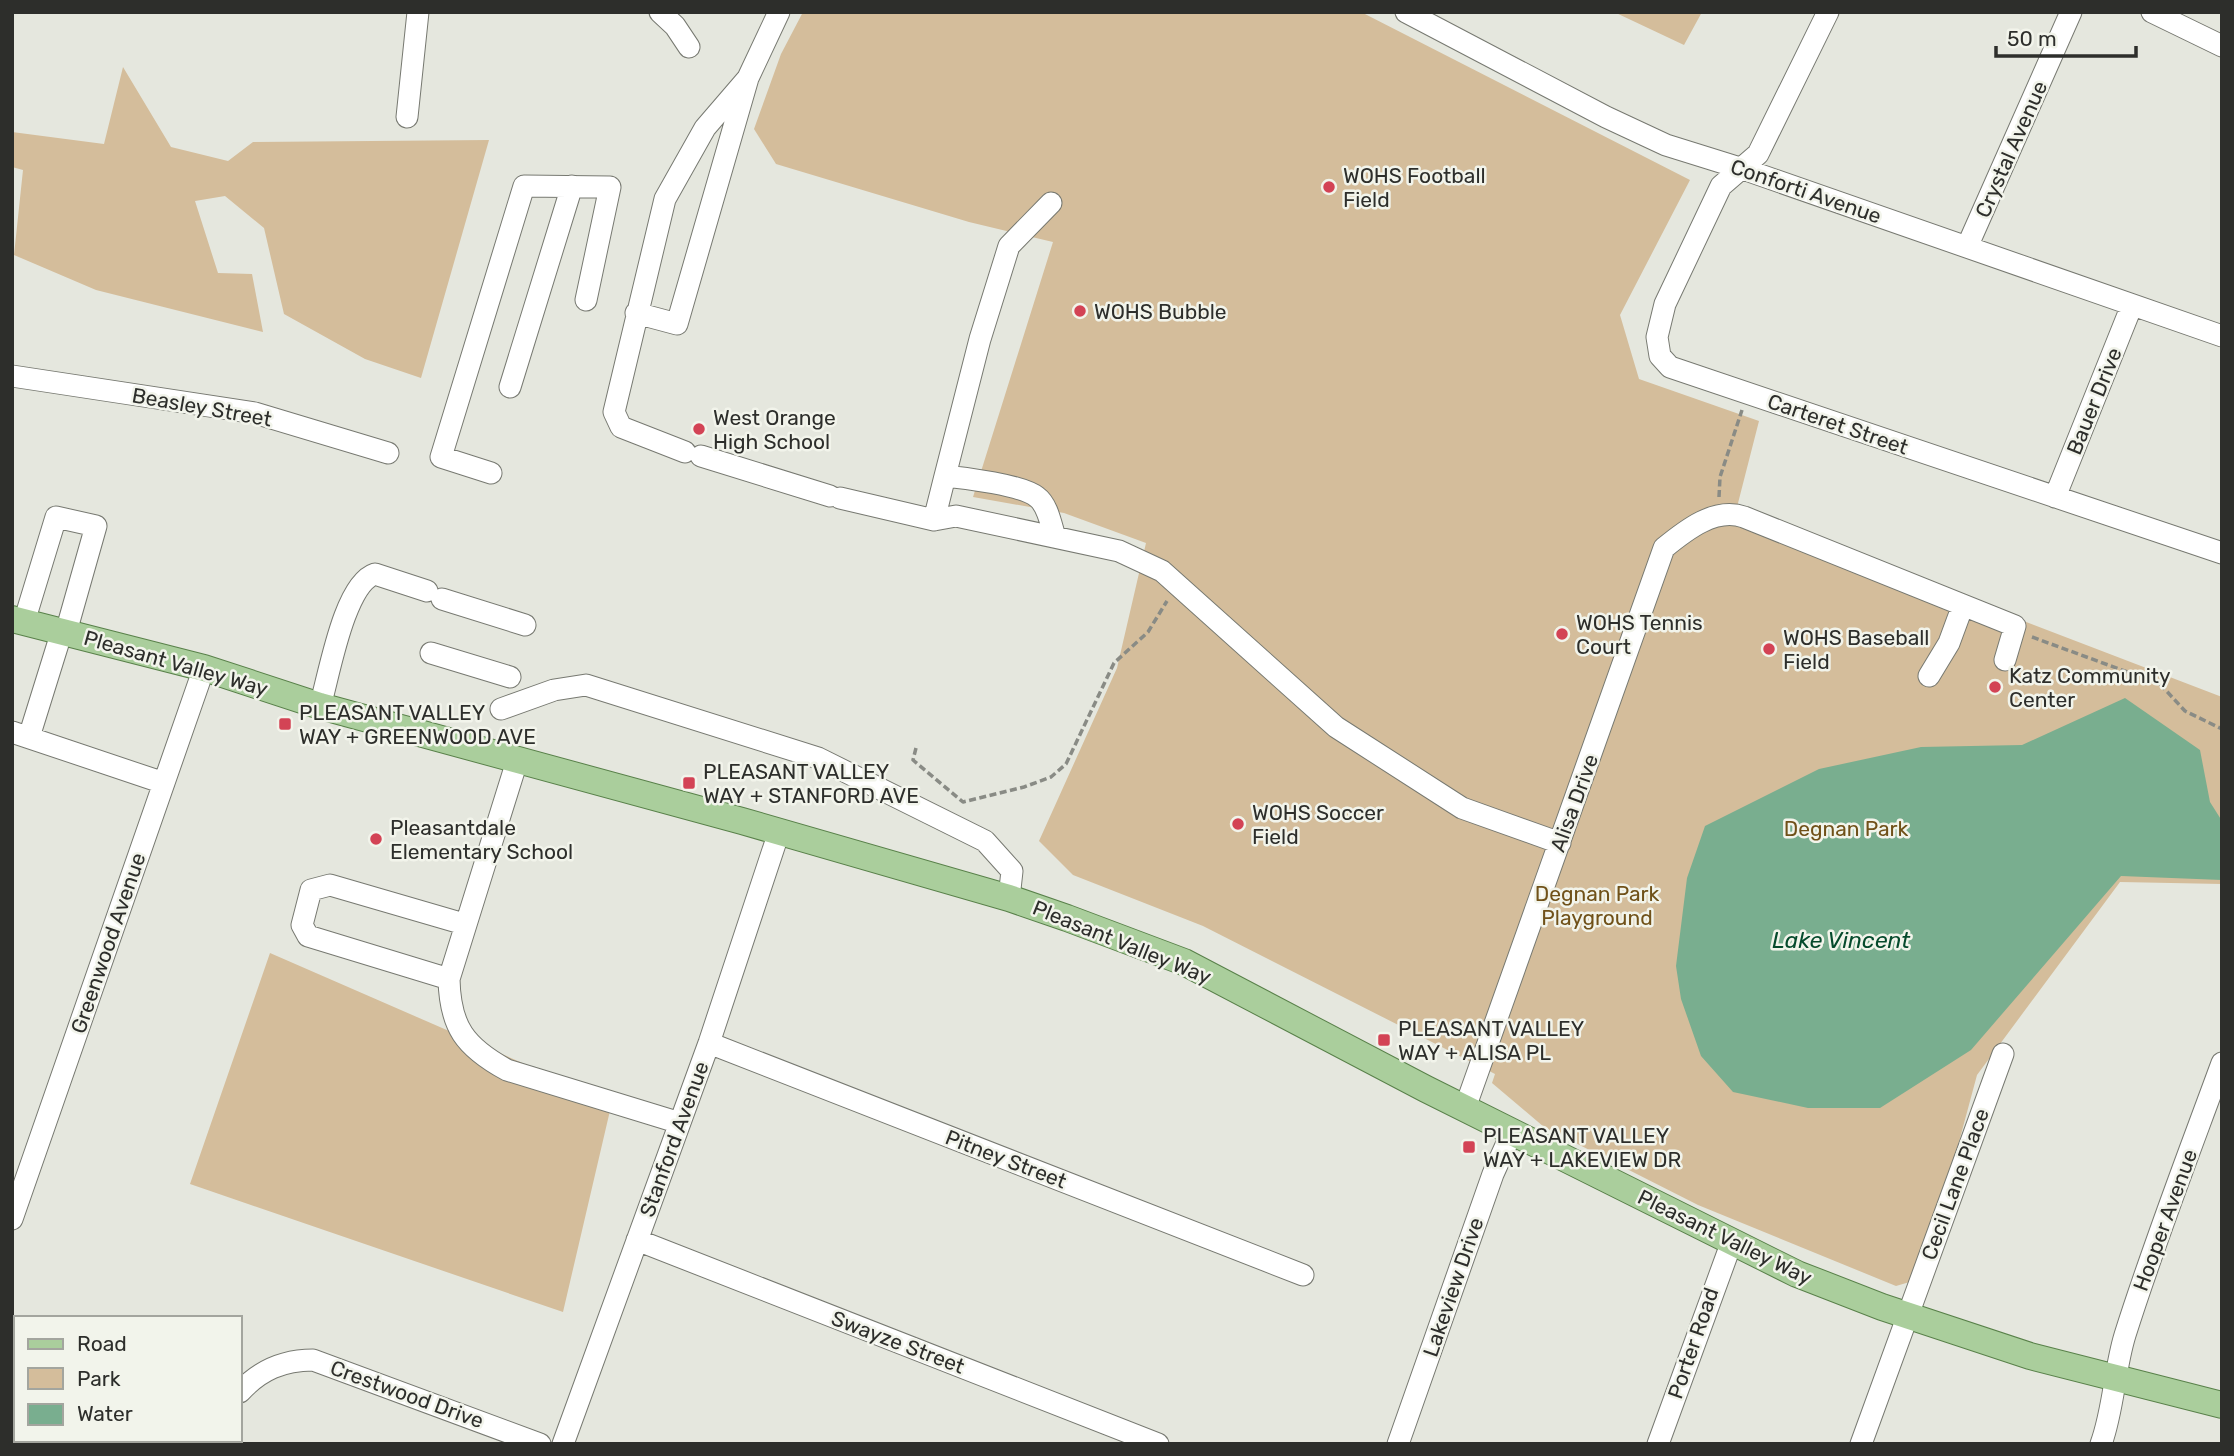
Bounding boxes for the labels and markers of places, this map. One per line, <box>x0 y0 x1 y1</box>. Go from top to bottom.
place label: WOHS Football Field <box>1343 163 1486 212</box>
marker: WOHS Football Field <box>1321 179 1337 195</box>
place label: WOHS Bubble <box>1094 299 1227 324</box>
marker: WOHS Bubble <box>1072 303 1088 319</box>
place label: West Orange High School <box>713 405 836 454</box>
marker: West Orange High School <box>691 421 707 437</box>
place label: WOHS Tennis Court <box>1576 610 1703 659</box>
place label: WOHS Baseball Field <box>1783 625 1929 674</box>
marker: WOHS Tennis Court <box>1554 626 1570 642</box>
marker: WOHS Baseball Field <box>1761 641 1777 657</box>
place label: Katz Community Center <box>2009 663 2171 712</box>
marker: Katz Community Center <box>1987 679 2003 695</box>
place label: PLEASANT VALLEY WAY + GREENWOOD AVE <box>299 700 536 749</box>
marker: PLEASANT VALLEY WAY + GREENWOOD AVE <box>277 716 293 732</box>
place label: PLEASANT VALLEY WAY + STANFORD AVE <box>703 759 919 808</box>
marker: PLEASANT VALLEY WAY + STANFORD AVE <box>681 775 697 791</box>
place label: WOHS Soccer Field <box>1252 800 1384 849</box>
place label: Pleasantdale Elementary School <box>390 815 573 864</box>
marker: WOHS Soccer Field <box>1230 816 1246 832</box>
marker: Pleasantdale Elementary School <box>368 831 384 847</box>
place label: PLEASANT VALLEY WAY + ALISA PL <box>1398 1016 1584 1065</box>
marker: PLEASANT VALLEY WAY + ALISA PL <box>1376 1032 1392 1048</box>
place label: PLEASANT VALLEY WAY + LAKEVIEW DR <box>1483 1123 1681 1172</box>
marker: PLEASANT VALLEY WAY + LAKEVIEW DR <box>1461 1139 1477 1155</box>

